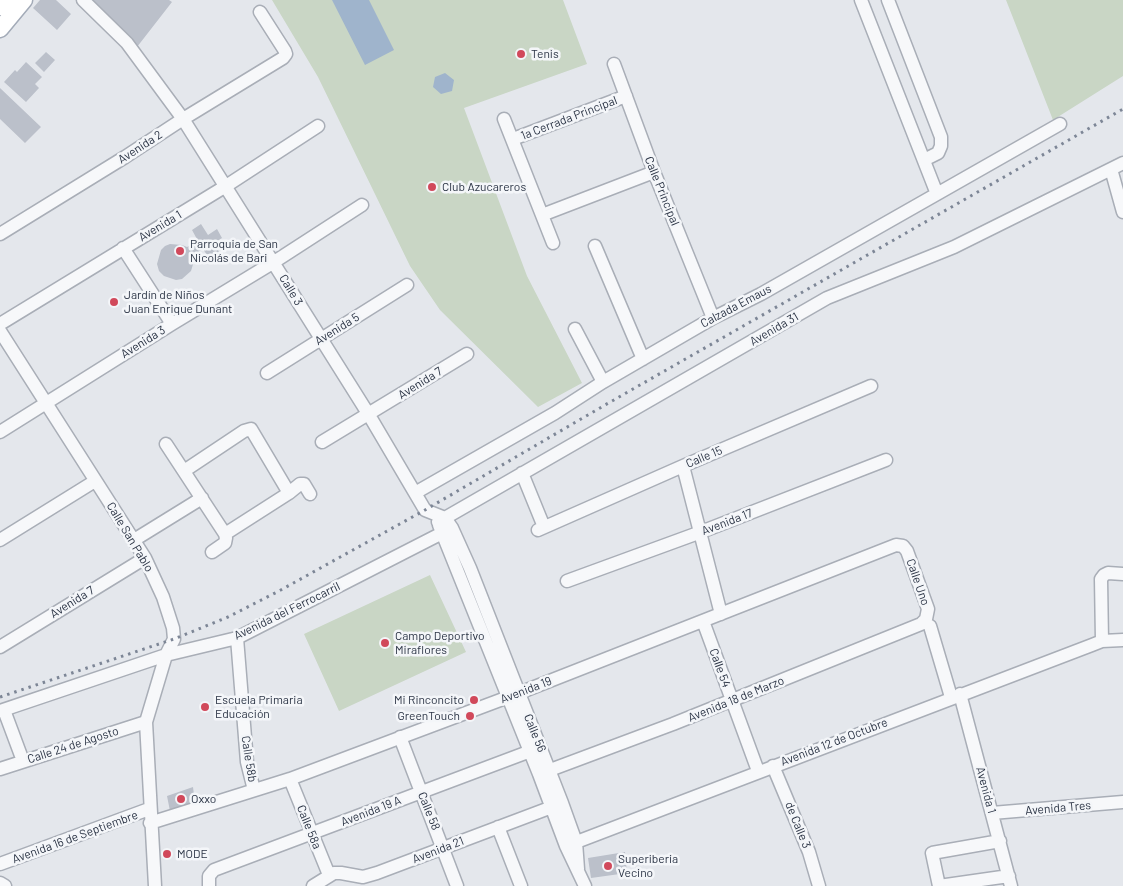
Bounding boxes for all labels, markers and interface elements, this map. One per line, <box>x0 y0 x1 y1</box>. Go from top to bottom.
place label: Tenis <box>531 47 559 61</box>
marker: Tenis <box>515 48 527 60</box>
street label: 1a Cerrada Principal <box>519 93 619 143</box>
street label: Avenida 2 <box>115 127 165 167</box>
street label: Calle Principal <box>642 154 682 228</box>
place label: Club Azucareros <box>442 180 526 194</box>
marker: Club Azucareros <box>426 181 438 193</box>
street label: Avenida 1 <box>136 208 184 244</box>
place label: Parroquia de San Nicolás de Bari <box>190 237 278 265</box>
marker: Parroquia de San Nicolás de Bari <box>174 245 186 257</box>
street label: Calle 3 <box>276 272 306 308</box>
street label: Calzada Emaus <box>698 281 774 331</box>
place label: Jardín de Niños Juan Enrique Dunant <box>124 288 232 316</box>
marker: Jardín de Niños Juan Enrique Dunant <box>108 296 120 308</box>
street label: Avenida 31 <box>747 309 801 349</box>
street label: Avenida 5 <box>312 310 362 348</box>
street label: Avenida 3 <box>118 323 168 361</box>
street label: Avenida 7 <box>395 364 445 402</box>
street label: Calle 15 <box>684 443 724 471</box>
street label: Calle San Pablo <box>104 500 156 574</box>
street label: Avenida 17 <box>700 506 754 538</box>
street label: Calle Uno <box>903 557 933 607</box>
street label: Avenida del Ferrocarril <box>232 579 342 643</box>
street label: Avenida 7 <box>47 583 97 621</box>
place label: Campo Deportivo Miraflores <box>395 629 485 657</box>
marker: Campo Deportivo Miraflores <box>379 637 391 649</box>
street label: Calle 54 <box>706 647 734 689</box>
street label: Avenida 18 de Marzo <box>686 673 786 725</box>
street label: Avenida 19 <box>498 674 554 706</box>
place label: Escuela Primaria Educación <box>215 693 303 721</box>
place label: Mi Rinconcito <box>394 693 464 707</box>
marker: Mi Rinconcito <box>468 694 480 706</box>
marker: Escuela Primaria Educación <box>199 701 211 713</box>
place label: GreenTouch <box>397 709 460 723</box>
marker: GreenTouch <box>464 710 476 722</box>
street label: Calle 56 <box>521 712 549 754</box>
street label: Avenida 12 de Octubre <box>778 715 890 769</box>
street label: Calle 24 de Agosto <box>26 723 120 767</box>
street label: Calle 58b <box>238 735 260 783</box>
street label: Avenida 1 <box>973 765 999 815</box>
street label: Calle 58 <box>415 790 443 832</box>
place label: Oxxo <box>191 792 216 806</box>
marker: Oxxo <box>175 793 187 805</box>
street label: Avenida 19 A <box>339 793 403 829</box>
street label: Avenida Tres <box>1024 798 1092 818</box>
street label: de Calle 3 <box>782 800 814 850</box>
street label: Calle 58a <box>294 803 324 851</box>
street label: Avenida 16 de Septiembre <box>10 808 140 866</box>
street label: Avenida 21 <box>410 834 466 866</box>
place label: MODE <box>177 847 208 861</box>
marker: MODE <box>161 848 173 860</box>
place label: Superiberia Vecino <box>618 852 678 880</box>
marker: Superiberia Vecino <box>602 860 614 872</box>

